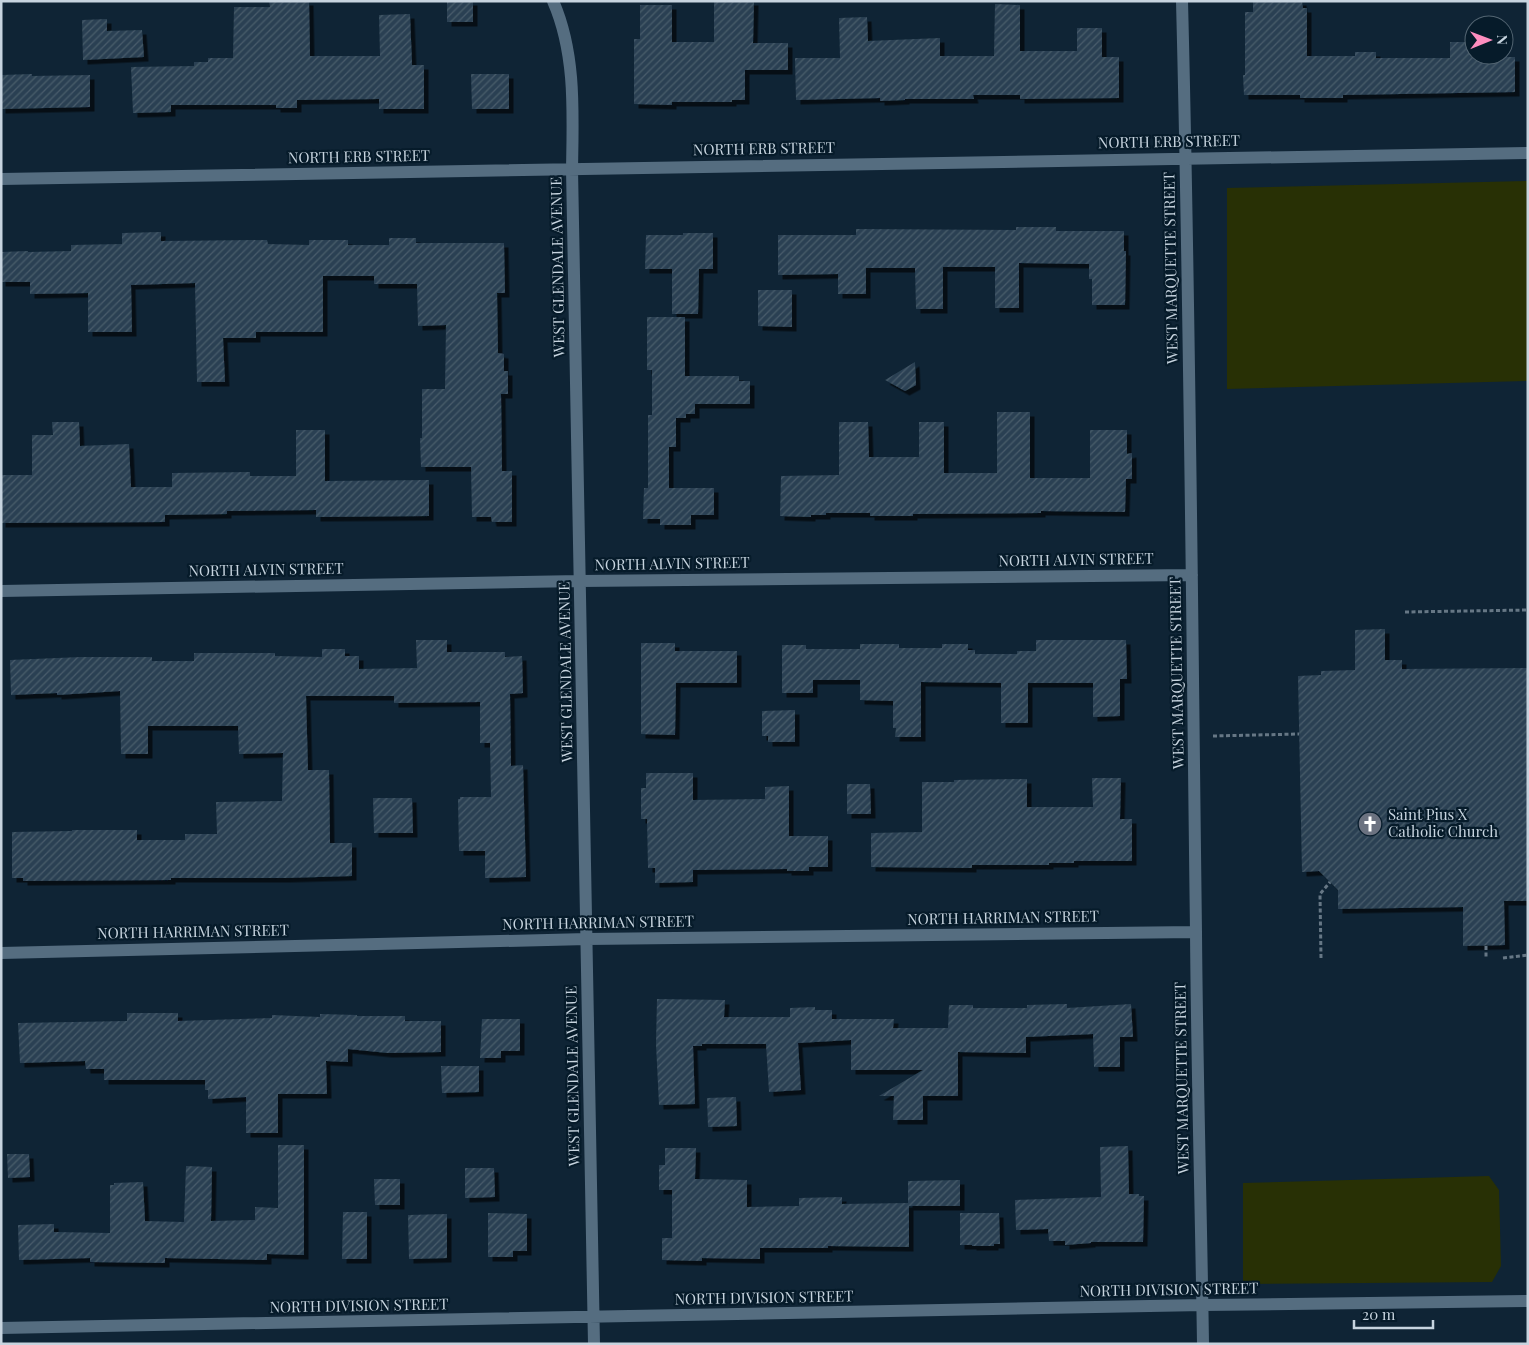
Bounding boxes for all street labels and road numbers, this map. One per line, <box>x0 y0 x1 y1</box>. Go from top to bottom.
street label: NORTH ERB STREET <box>1098 130 1240 152</box>
street label: NORTH ERB STREET <box>693 137 835 159</box>
street label: NORTH ERB STREET <box>288 145 430 167</box>
street label: WEST MARQUETTE STREET <box>1158 172 1182 365</box>
street label: WEST GLENDALE AVENUE <box>545 177 569 359</box>
street label: NORTH ALVIN STREET <box>998 548 1154 570</box>
street label: NORTH ALVIN STREET <box>594 552 750 574</box>
street label: NORTH ALVIN STREET <box>188 558 344 580</box>
street label: WEST MARQUETTE STREET <box>1164 577 1188 770</box>
street label: WEST GLENDALE AVENUE <box>553 582 577 764</box>
street label: NORTH HARRIMAN STREET <box>907 905 1099 929</box>
street label: NORTH HARRIMAN STREET <box>502 910 694 934</box>
street label: NORTH HARRIMAN STREET <box>97 919 289 943</box>
street label: WEST MARQUETTE STREET <box>1169 982 1193 1175</box>
street label: WEST GLENDALE AVENUE <box>560 986 584 1168</box>
street label: NORTH DIVISION STREET <box>1079 1277 1259 1301</box>
street label: NORTH DIVISION STREET <box>674 1285 854 1309</box>
street label: NORTH DIVISION STREET <box>269 1293 449 1317</box>

